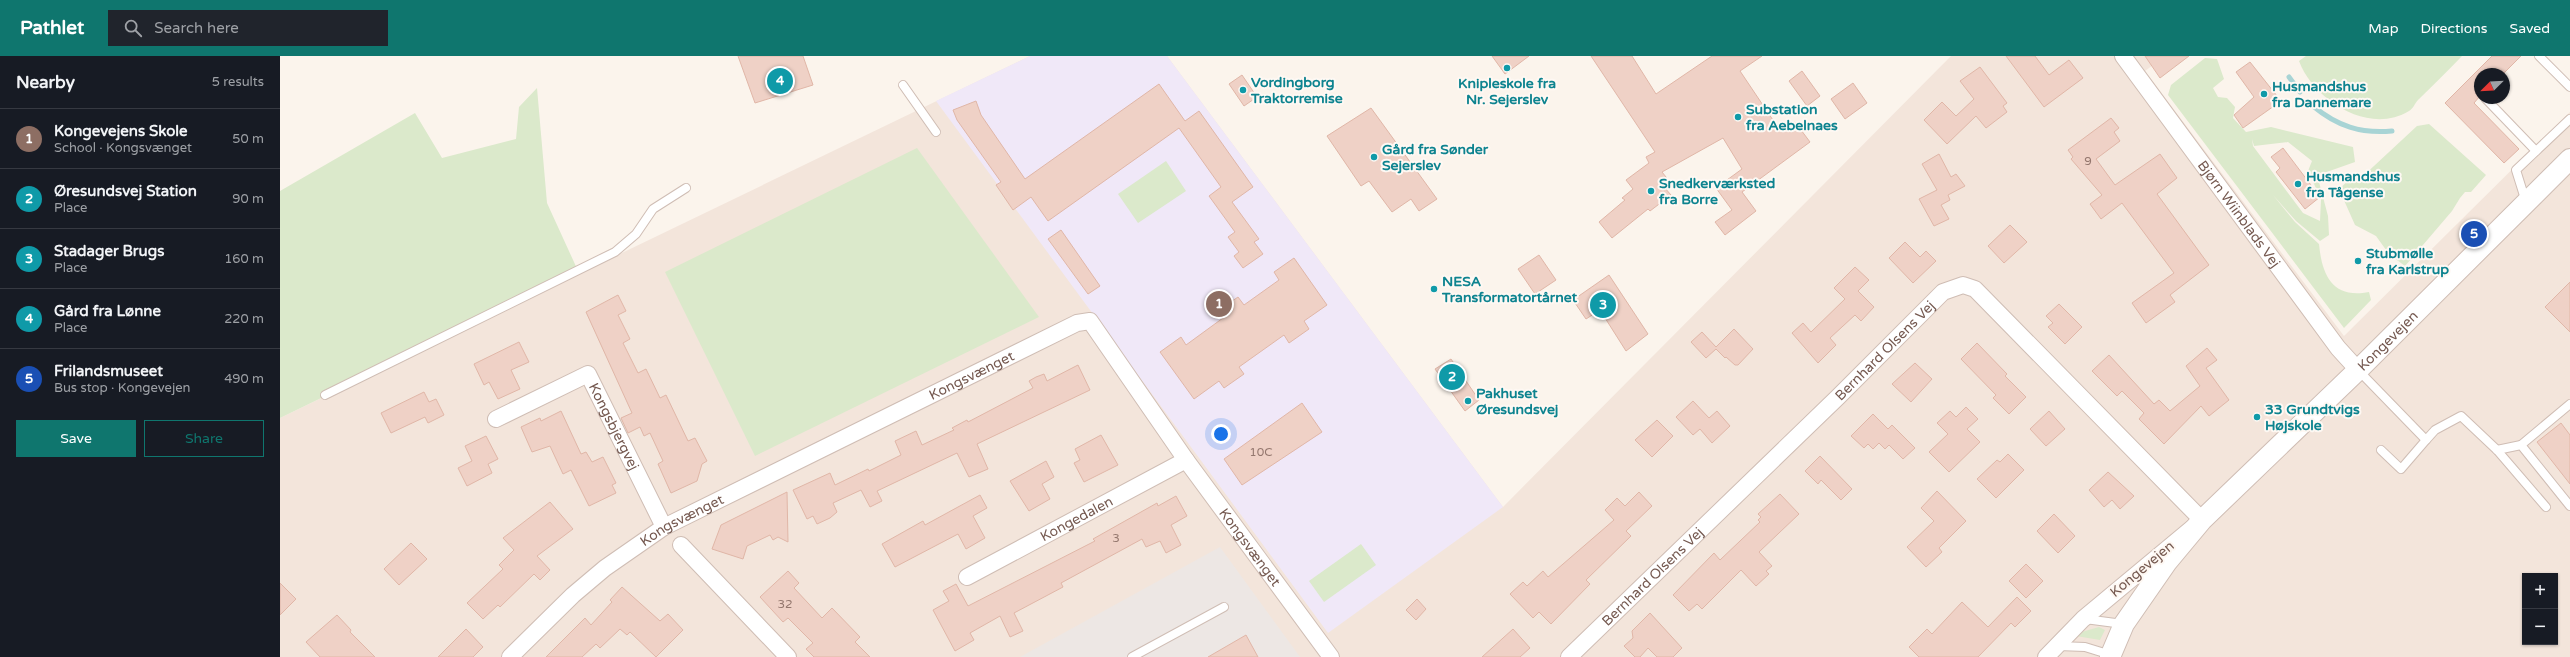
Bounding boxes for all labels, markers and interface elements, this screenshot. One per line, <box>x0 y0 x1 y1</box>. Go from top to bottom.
search box <box>108 10 388 46</box>
text: Pathlet <box>20 17 84 39</box>
icon: search <box>122 17 144 39</box>
text: Search here <box>154 19 239 37</box>
text: Map <box>2368 20 2399 37</box>
text: Directions <box>2421 20 2488 37</box>
text: Saved <box>2510 20 2550 37</box>
marker: Knipleskole fra Nr. Sejerslev <box>1502 63 1512 73</box>
pin: 4 <box>767 66 793 96</box>
north arrow <box>2474 68 2510 104</box>
text: Nearby <box>16 72 75 93</box>
text: 5 results <box>212 74 264 90</box>
place label: Vordingborg Traktorremise <box>1250 74 1343 107</box>
place label: Knipleskole fra Nr. Sejerslev <box>1458 75 1556 108</box>
place label: Husmandshus fra Dannemare <box>2271 78 2371 111</box>
marker: Vordingborg Traktorremise <box>1238 85 1248 95</box>
marker: Husmandshus fra Dannemare <box>2259 89 2269 99</box>
place label: Substation fra Aebelnaes <box>1745 101 1838 134</box>
marker: Substation fra Aebelnaes <box>1733 112 1743 122</box>
text: Kongevejens Skole <box>54 122 188 140</box>
text: 1 <box>25 131 33 147</box>
text: 50 m <box>232 131 264 147</box>
text: School · Kongsvænget <box>54 140 192 156</box>
place label: Gård fra Sønder Sejerslev <box>1382 141 1489 174</box>
marker: Gård fra Sønder Sejerslev <box>1369 152 1379 162</box>
house number: 9 <box>2084 154 2092 168</box>
street label: Bjørn Wiinblads Vej <box>2194 157 2284 271</box>
place label: Husmandshus fra Tågense <box>2305 168 2400 201</box>
place label: Snedkerværksted fra Borre <box>1658 175 1775 208</box>
marker: Husmandshus fra Tågense <box>2293 179 2303 189</box>
text: Øresundsvej Station <box>54 182 197 200</box>
marker: Snedkerværksted fra Borre <box>1646 186 1656 196</box>
text: 2 <box>25 191 33 207</box>
text: 90 m <box>232 191 264 207</box>
text: Place <box>54 200 87 216</box>
pin: 5 <box>2461 219 2487 249</box>
text: Stadager Brugs <box>54 242 164 260</box>
place label: Stubmølle fra Karlstrup <box>2365 245 2449 278</box>
text: 3 <box>25 251 33 267</box>
text: 160 m <box>224 251 264 267</box>
marker: Stubmølle fra Karlstrup <box>2353 256 2363 266</box>
text: Place <box>54 260 87 276</box>
place label: NESA Transformatortårnet <box>1441 273 1578 306</box>
marker: NESA Transformatortårnet <box>1429 284 1439 294</box>
pin: 1 <box>1206 289 1232 319</box>
pin: 3 <box>1590 290 1616 320</box>
street label: Bernhard Olsens Vej <box>1831 297 1938 404</box>
text: Gård fra Lønne <box>54 302 161 320</box>
street label: Kongevejen <box>2354 307 2421 374</box>
text: 4 <box>25 311 33 327</box>
text: 220 m <box>224 311 264 327</box>
text: Place <box>54 320 87 336</box>
street label: Kongsvænget <box>926 347 1017 403</box>
text: Frilandsmuseet <box>54 362 163 380</box>
pin: 2 <box>1439 362 1465 392</box>
text: 5 <box>25 371 33 387</box>
text: 490 m <box>224 371 264 387</box>
text: Bus stop · Kongevejen <box>54 380 191 396</box>
street label: Kongsbjergvej <box>585 380 643 473</box>
place label: Pakhuset Øresundsvej <box>1476 385 1558 418</box>
marker: Pakhuset Øresundsvej <box>1463 396 1473 406</box>
place label: 33 Grundtvigs Højskole <box>2265 401 2360 434</box>
marker: 33 Grundtvigs Højskole <box>2252 412 2262 422</box>
button: Save <box>16 420 136 457</box>
button: Share <box>144 420 264 457</box>
your location <box>1211 424 1231 444</box>
house number: 10C <box>1249 445 1273 459</box>
street label: Kongsvænget <box>637 490 727 550</box>
street label: Kongedalen <box>1037 492 1116 545</box>
street label: Kongsvænget <box>1216 505 1285 590</box>
street label: Bernhard Olsens Vej <box>1598 524 1707 629</box>
house number: 3 <box>1112 531 1120 545</box>
street label: Kongevejen <box>2107 537 2177 601</box>
map controls <box>2522 573 2558 645</box>
button: + <box>2522 573 2558 609</box>
house number: 32 <box>777 597 793 611</box>
button: − <box>2522 609 2558 645</box>

